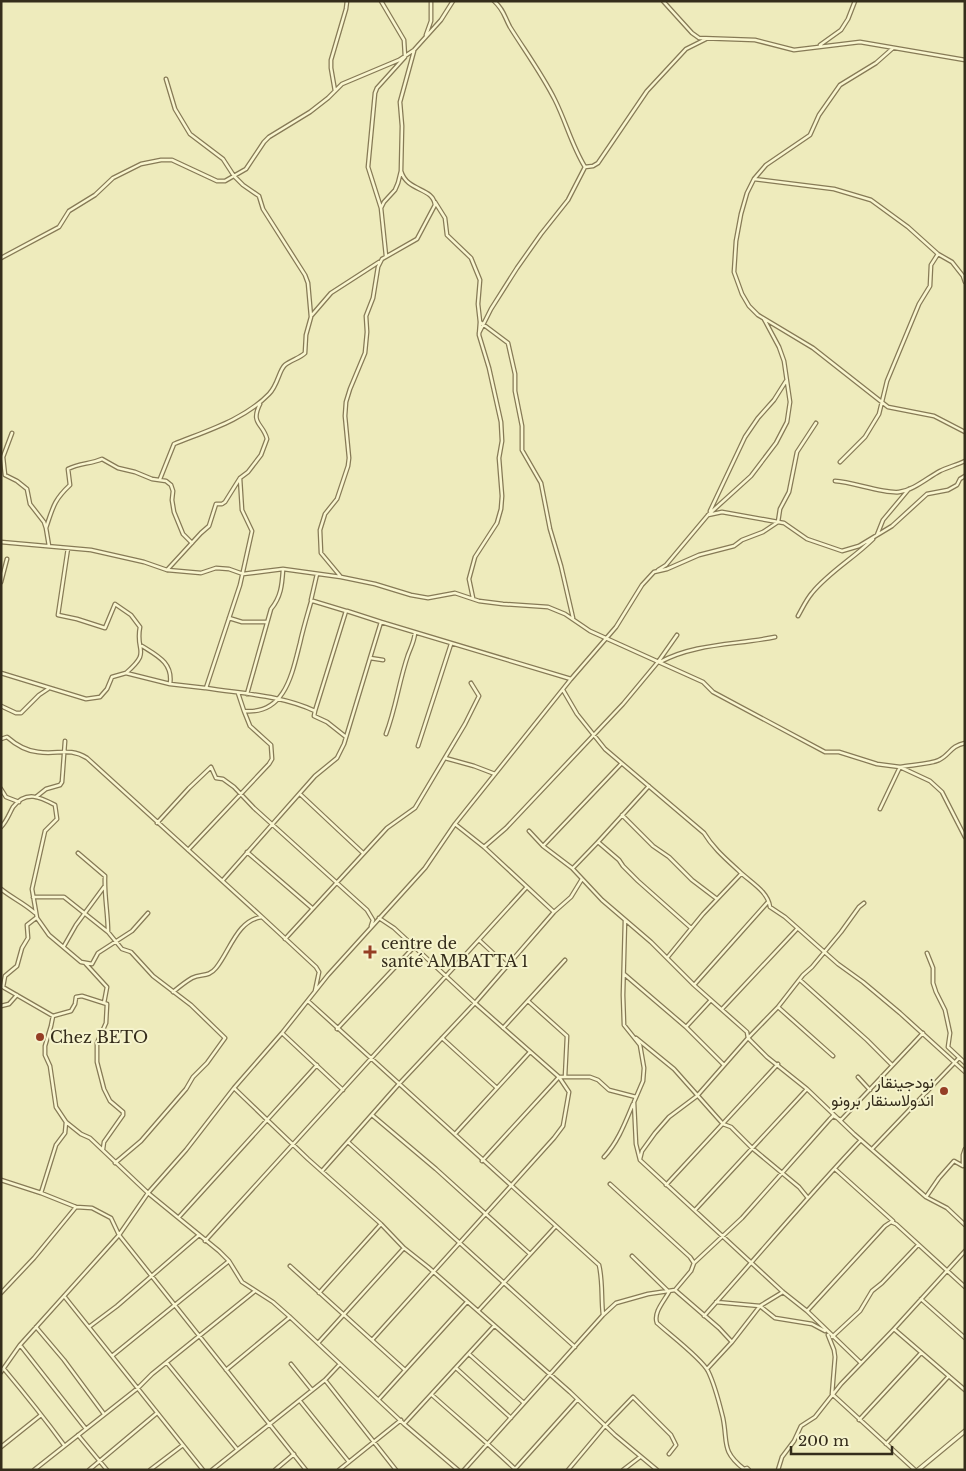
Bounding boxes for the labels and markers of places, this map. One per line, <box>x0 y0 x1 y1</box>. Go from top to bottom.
place label: centre de santé AMBATTA 1 <box>381 933 528 971</box>
marker: centre de santé AMBATTA 1 <box>363 945 377 959</box>
place label: Chez BETO <box>50 1027 148 1047</box>
marker: Chez BETO <box>34 1031 46 1043</box>
place label: نودجينقار اندولاسنقار برونو <box>831 1072 934 1111</box>
marker: نودجينقار اندولاسنقار برونو <box>938 1085 950 1097</box>

